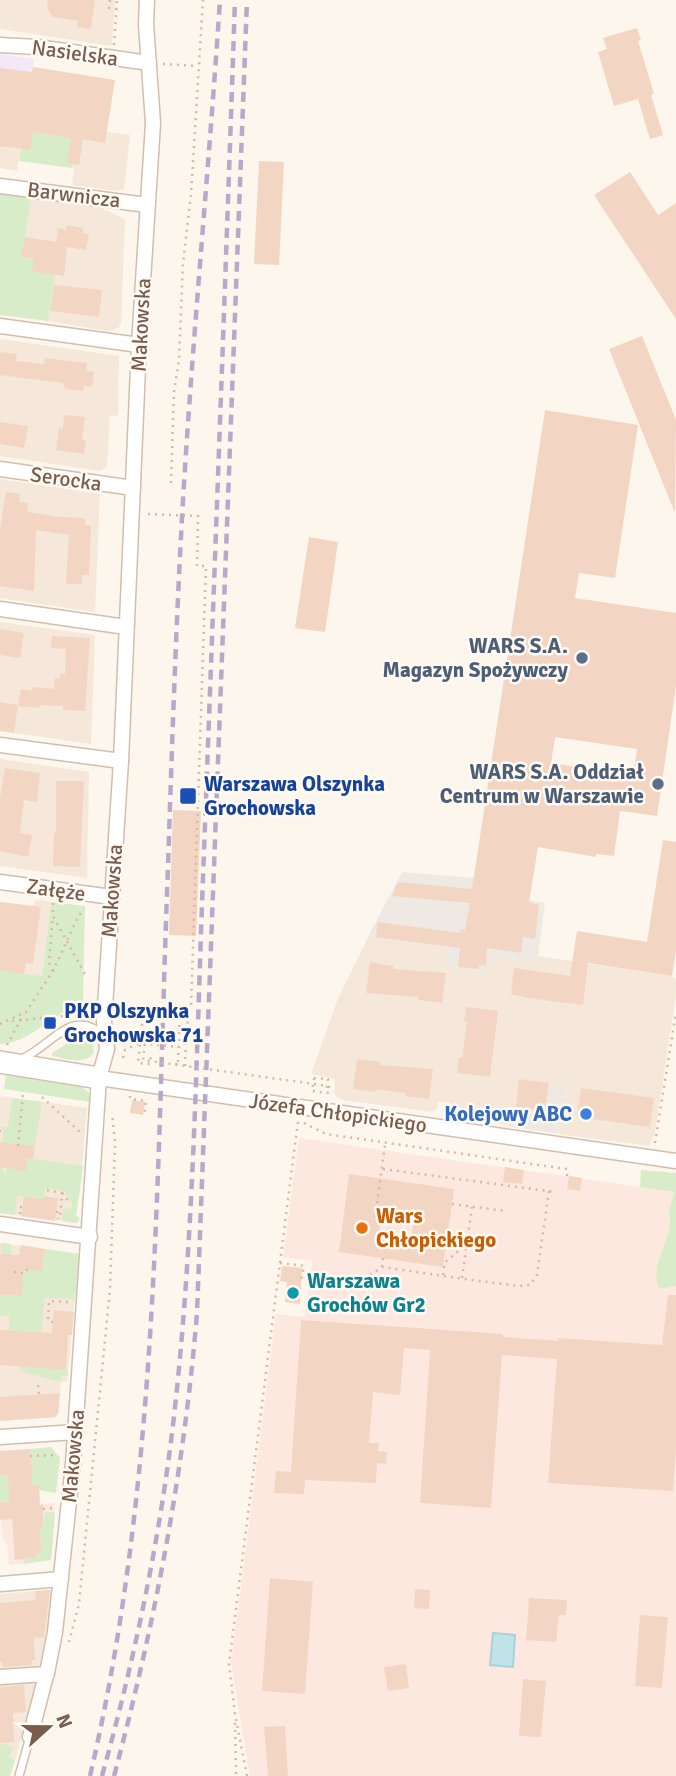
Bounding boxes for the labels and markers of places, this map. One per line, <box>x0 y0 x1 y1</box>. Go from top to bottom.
place label: WARS S.A. Magazyn Spożywczy <box>383 633 569 683</box>
marker: WARS S.A. Magazyn Spożywczy <box>574 650 590 666</box>
place label: WARS S.A. Oddział Centrum w Warszawie <box>440 759 644 809</box>
place label: Warszawa Olszynka Grochowska <box>204 771 385 821</box>
marker: WARS S.A. Oddział Centrum w Warszawie <box>650 776 666 792</box>
marker: Warszawa Olszynka Grochowska <box>178 786 198 806</box>
place label: PKP Olszynka Grochowska 71 <box>64 998 203 1048</box>
marker: PKP Olszynka Grochowska 71 <box>42 1015 58 1031</box>
place label: Kolejowy ABC <box>444 1101 572 1127</box>
marker: Kolejowy ABC <box>578 1106 594 1122</box>
place label: Wars Chłopickiego <box>376 1203 496 1253</box>
marker: Wars Chłopickiego <box>354 1220 370 1236</box>
place label: Warszawa Grochów Gr2 <box>307 1268 426 1318</box>
marker: Warszawa Grochów Gr2 <box>285 1285 301 1301</box>

